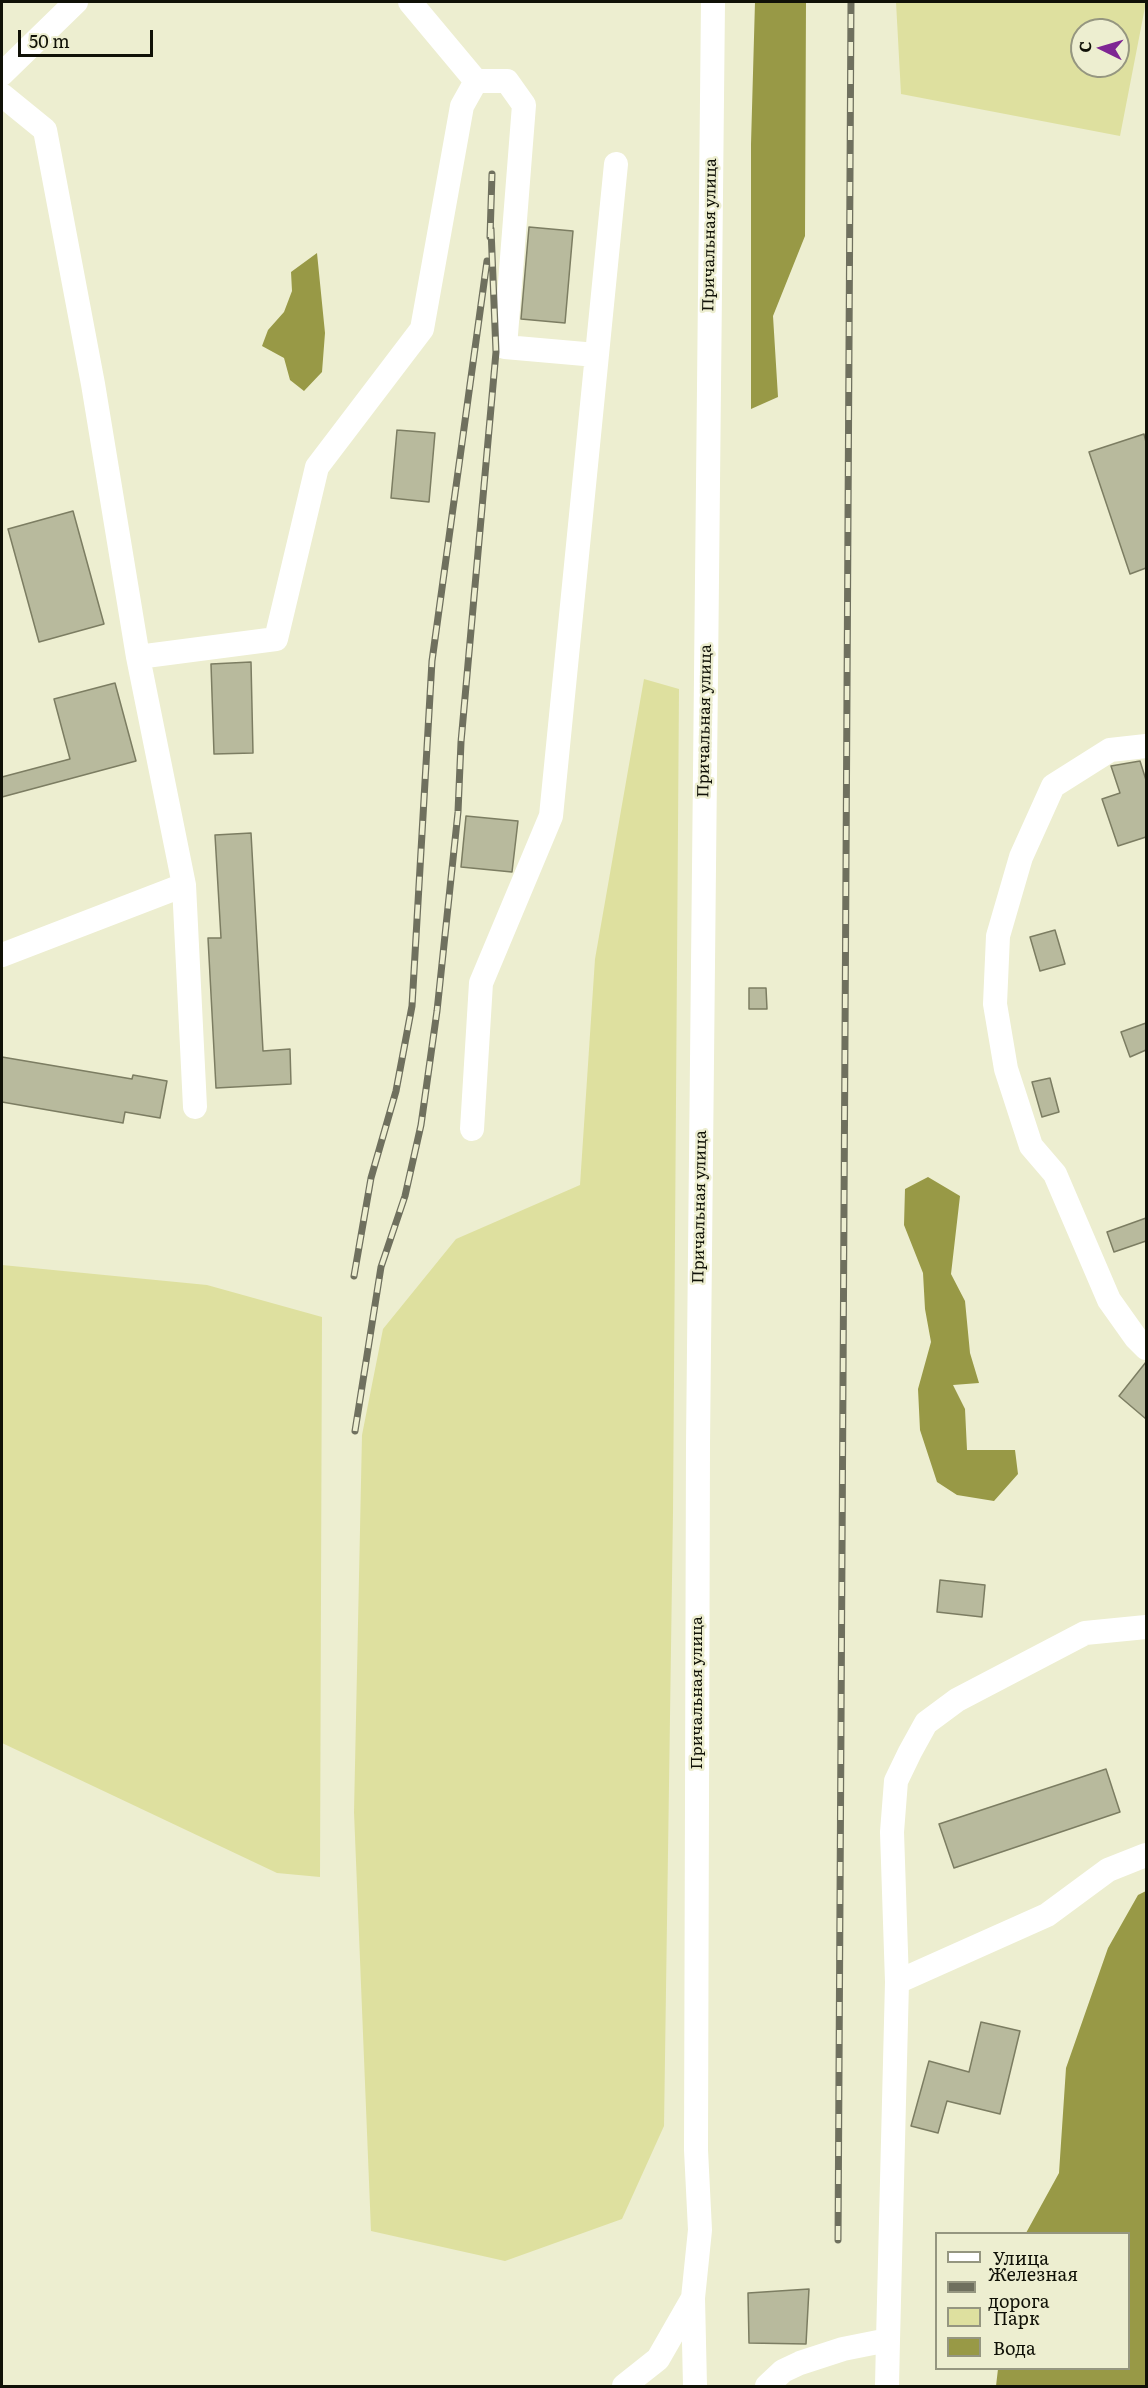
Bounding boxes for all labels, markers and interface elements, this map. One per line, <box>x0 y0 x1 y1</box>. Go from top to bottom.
scale bar <box>21 18 156 56</box>
north arrow <box>1070 18 1130 78</box>
text: 50 m <box>29 27 70 54</box>
text: С <box>1072 40 1097 53</box>
street label: Причальная улица <box>699 158 721 312</box>
street label: Причальная улица <box>694 644 716 798</box>
street label: Причальная улица <box>689 1130 711 1284</box>
street label: Причальная улица <box>687 1616 707 1770</box>
legend <box>935 2232 1130 2370</box>
text: Улица <box>993 2244 1049 2271</box>
text: Железная дорога <box>988 2260 1078 2314</box>
text: Парк <box>993 2304 1040 2331</box>
text: Вода <box>993 2334 1036 2361</box>

